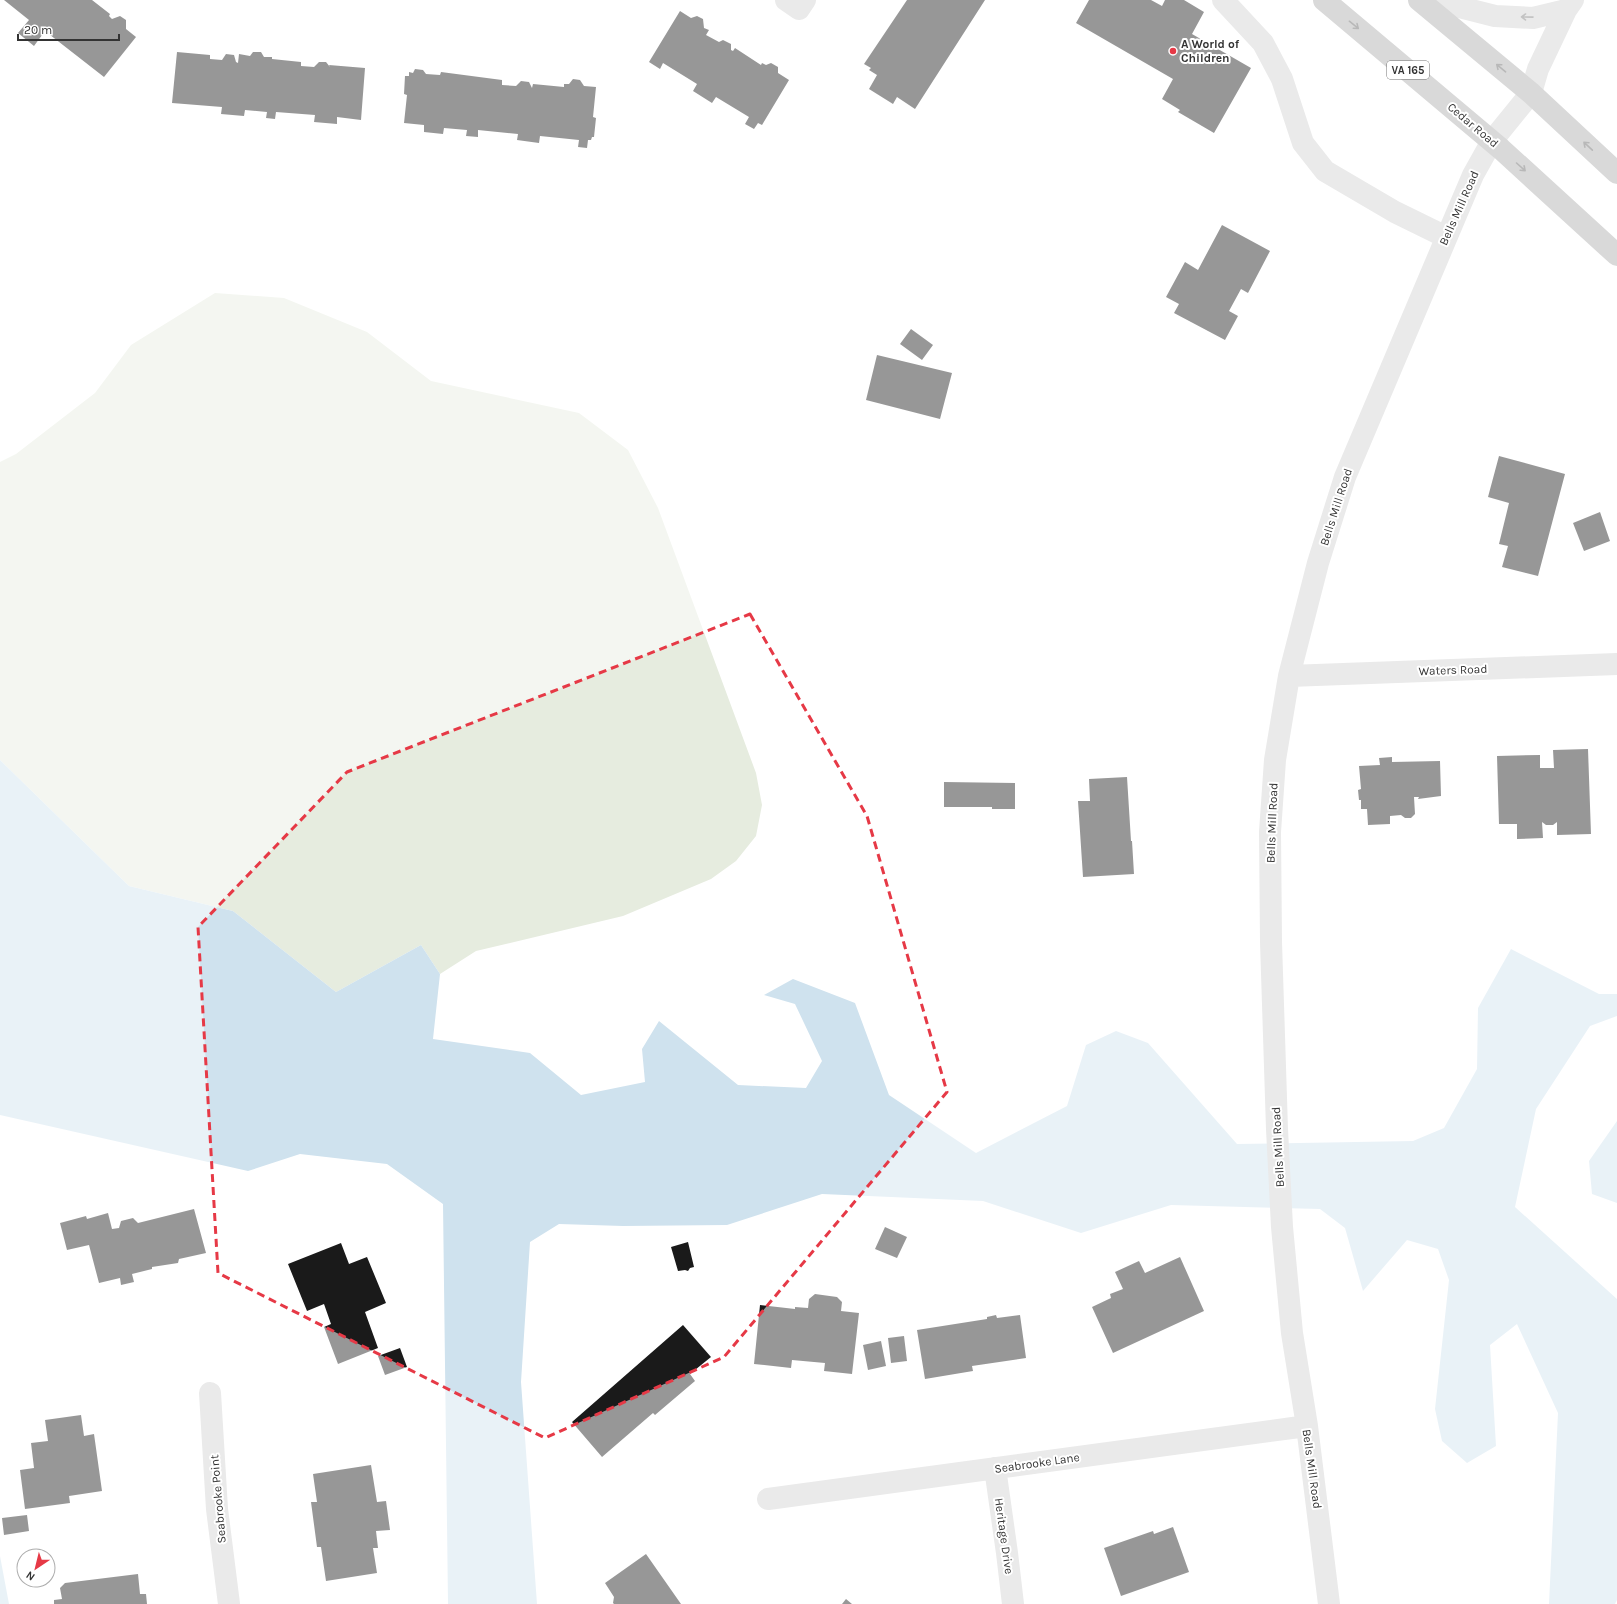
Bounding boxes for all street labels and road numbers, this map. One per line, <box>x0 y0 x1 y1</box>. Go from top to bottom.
road number: VA 165 <box>1387 61 1429 79</box>
street label: Cedar Road <box>1445 100 1501 150</box>
street label: Bells Mill Road <box>1436 168 1482 248</box>
street label: Bells Mill Road <box>1317 467 1355 547</box>
street label: Waters Road <box>1418 662 1488 678</box>
street label: Bells Mill Road <box>1264 783 1280 863</box>
street label: Bells Mill Road <box>1269 1106 1287 1188</box>
street label: Bells Mill Road <box>1299 1428 1325 1510</box>
street label: Seabrooke Lane <box>993 1450 1081 1476</box>
street label: Seabrooke Point <box>207 1454 229 1544</box>
street label: Heritage Drive <box>992 1497 1016 1575</box>

